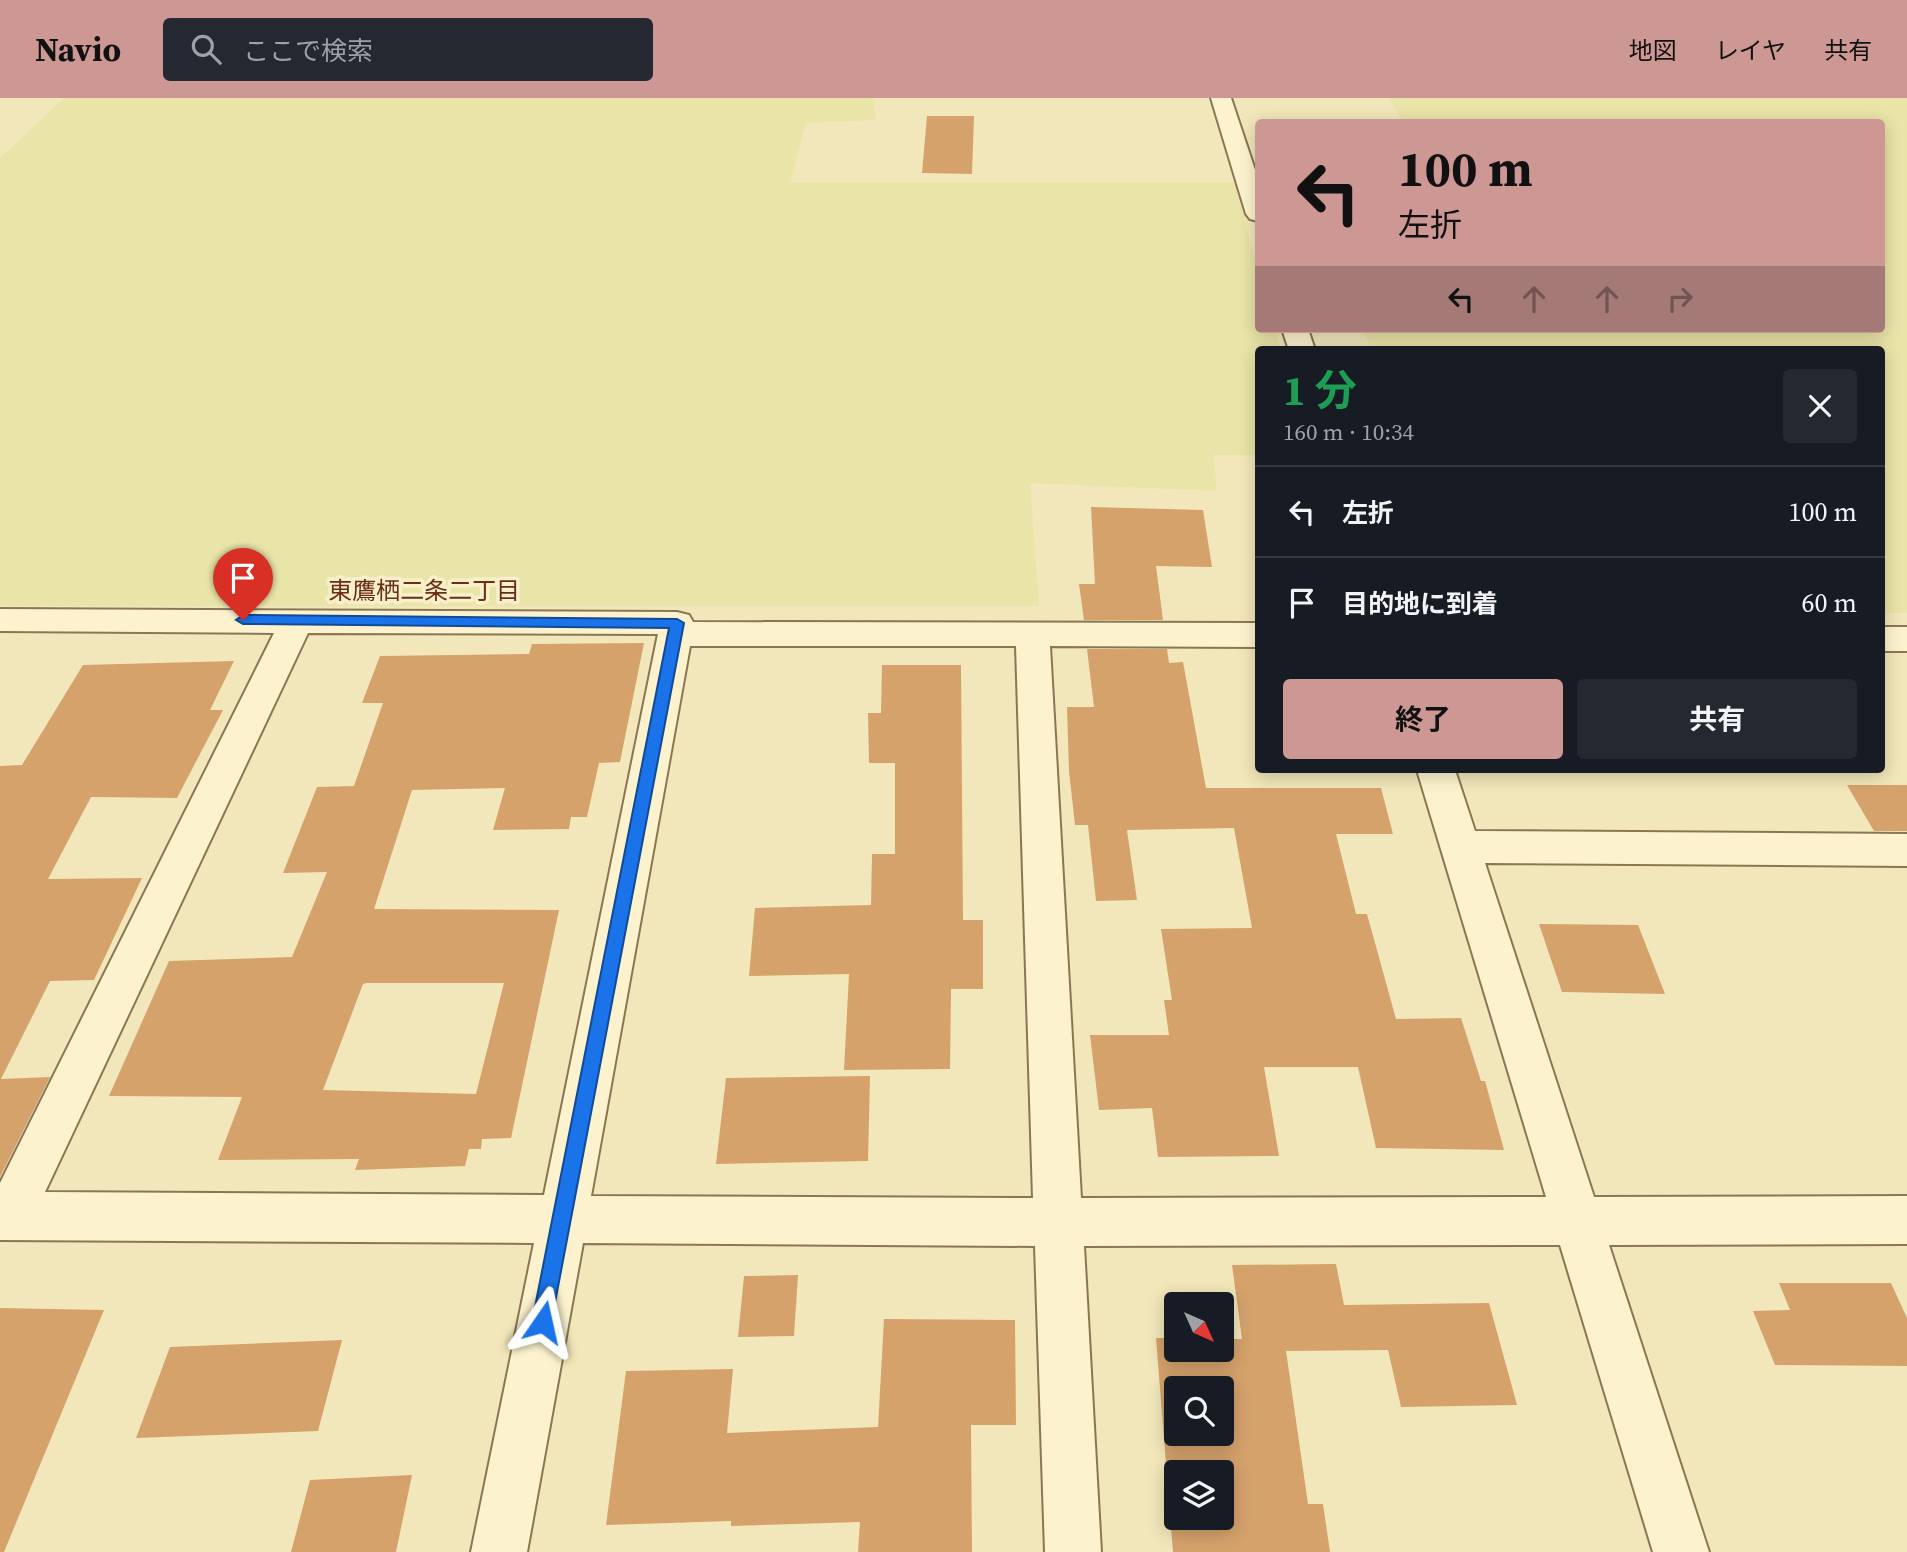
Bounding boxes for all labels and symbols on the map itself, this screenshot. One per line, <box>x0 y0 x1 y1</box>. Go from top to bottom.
pin <box>213 548 273 620</box>
district label: 東鷹栖二条二丁目 <box>328 574 520 607</box>
position arrow <box>506 1285 580 1359</box>
north arrow <box>1164 1292 1234 1362</box>

